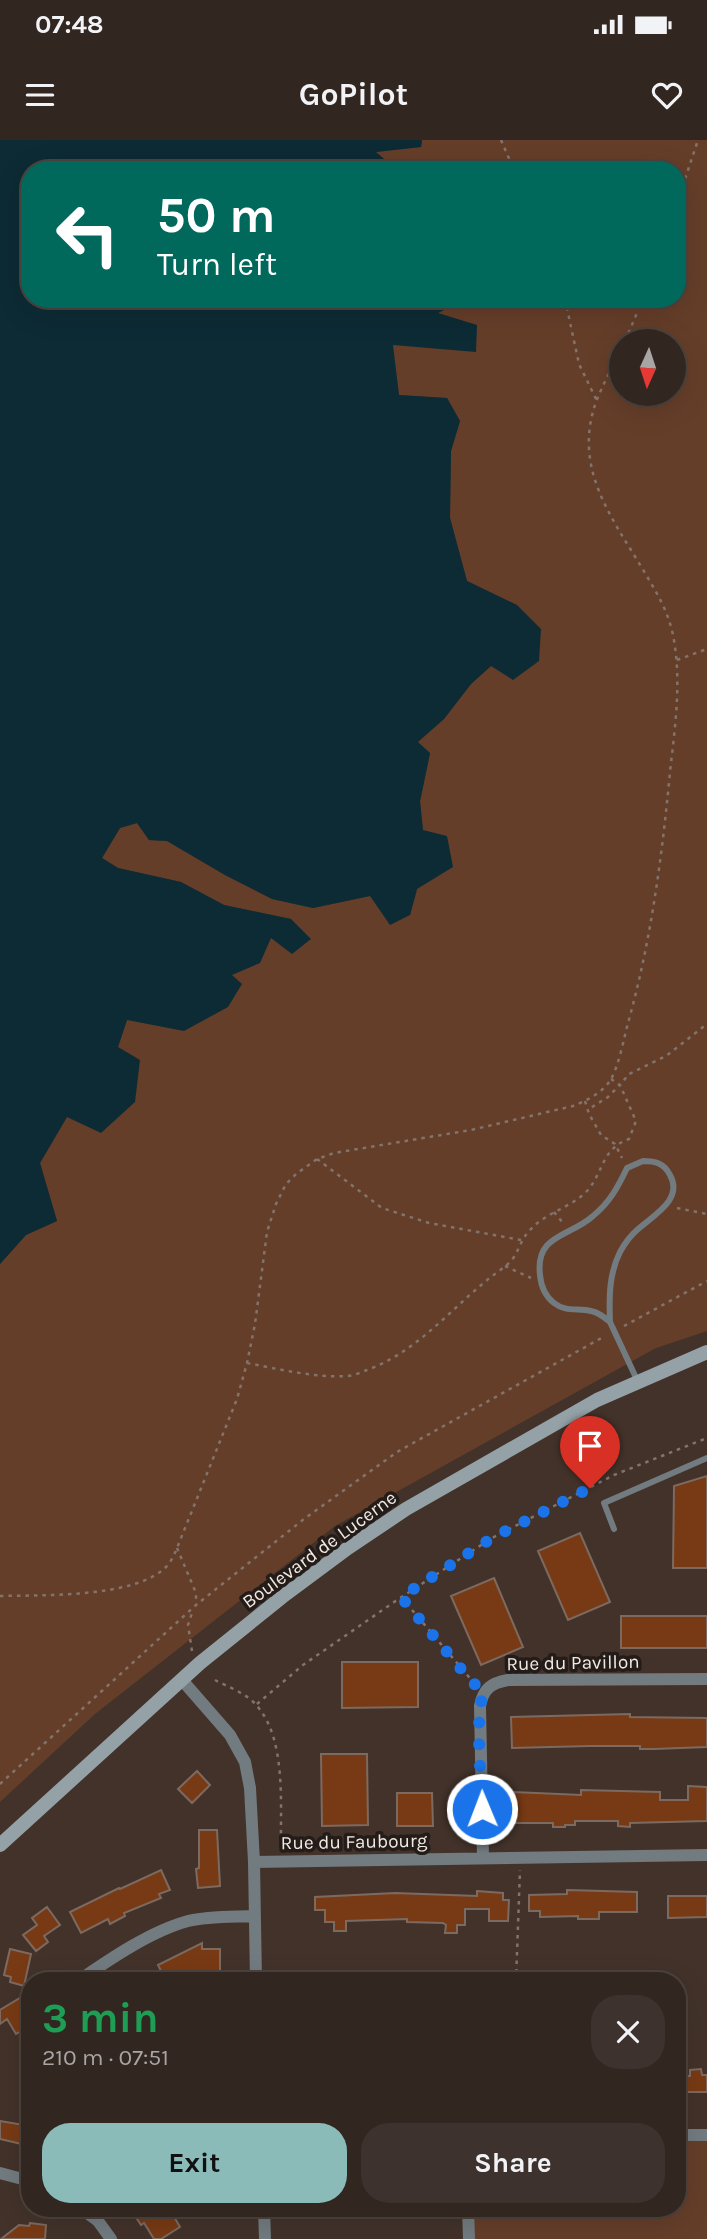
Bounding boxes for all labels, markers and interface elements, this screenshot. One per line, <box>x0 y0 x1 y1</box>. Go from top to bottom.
text: 07:48 <box>35 9 104 40</box>
icon: menu <box>21 76 59 114</box>
text: GoPilot <box>299 76 408 113</box>
icon: heart <box>648 76 686 114</box>
text: 50 m <box>157 187 275 244</box>
icon: left <box>42 189 133 280</box>
text: Turn left <box>157 246 277 283</box>
north arrow <box>609 329 686 406</box>
map controls <box>609 329 686 406</box>
pin <box>560 1416 620 1488</box>
icon: arrive <box>571 1427 609 1465</box>
street label: Boulevard de Lucerne <box>238 1487 401 1613</box>
street label: Rue du Pavillon <box>506 1651 640 1675</box>
position arrow <box>445 1772 519 1846</box>
street label: Rue du Faubourg <box>281 1830 428 1854</box>
text: 3 min <box>42 1993 159 2043</box>
button: close <box>591 1995 665 2069</box>
text: 210 m · 07:51 <box>42 2044 169 2071</box>
button: Exit <box>42 2123 347 2203</box>
button: Share <box>361 2123 665 2203</box>

